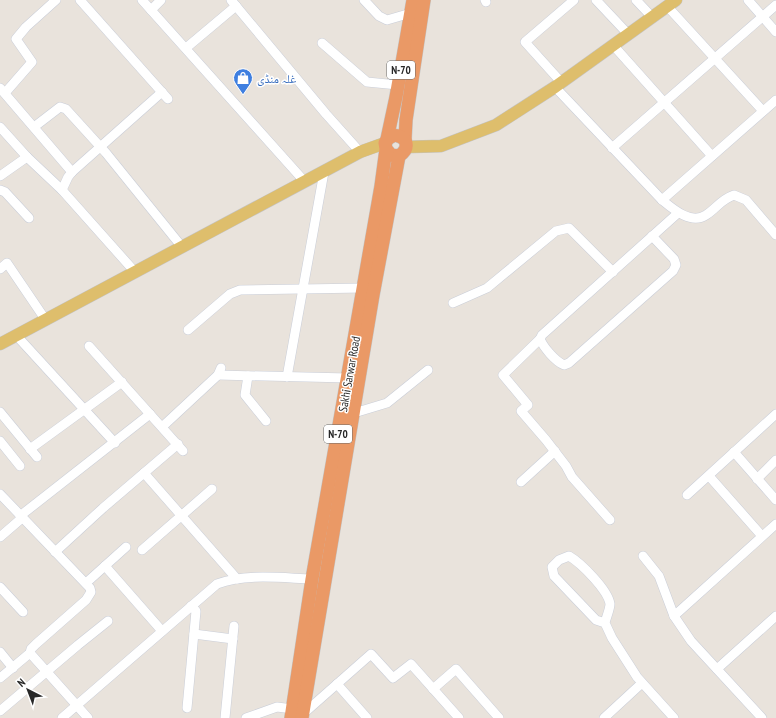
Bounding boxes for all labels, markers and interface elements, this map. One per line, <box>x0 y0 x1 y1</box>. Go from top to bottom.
road number: N-70 <box>387 61 415 79</box>
shop icon: غلہ منڈی <box>232 67 254 95</box>
place label: غلہ منڈی <box>257 71 296 86</box>
street label: Sakhi Sarwar Road <box>335 335 363 413</box>
road number: N-70 <box>324 425 352 443</box>
north arrow <box>8 670 48 710</box>
text: N <box>14 675 28 690</box>

